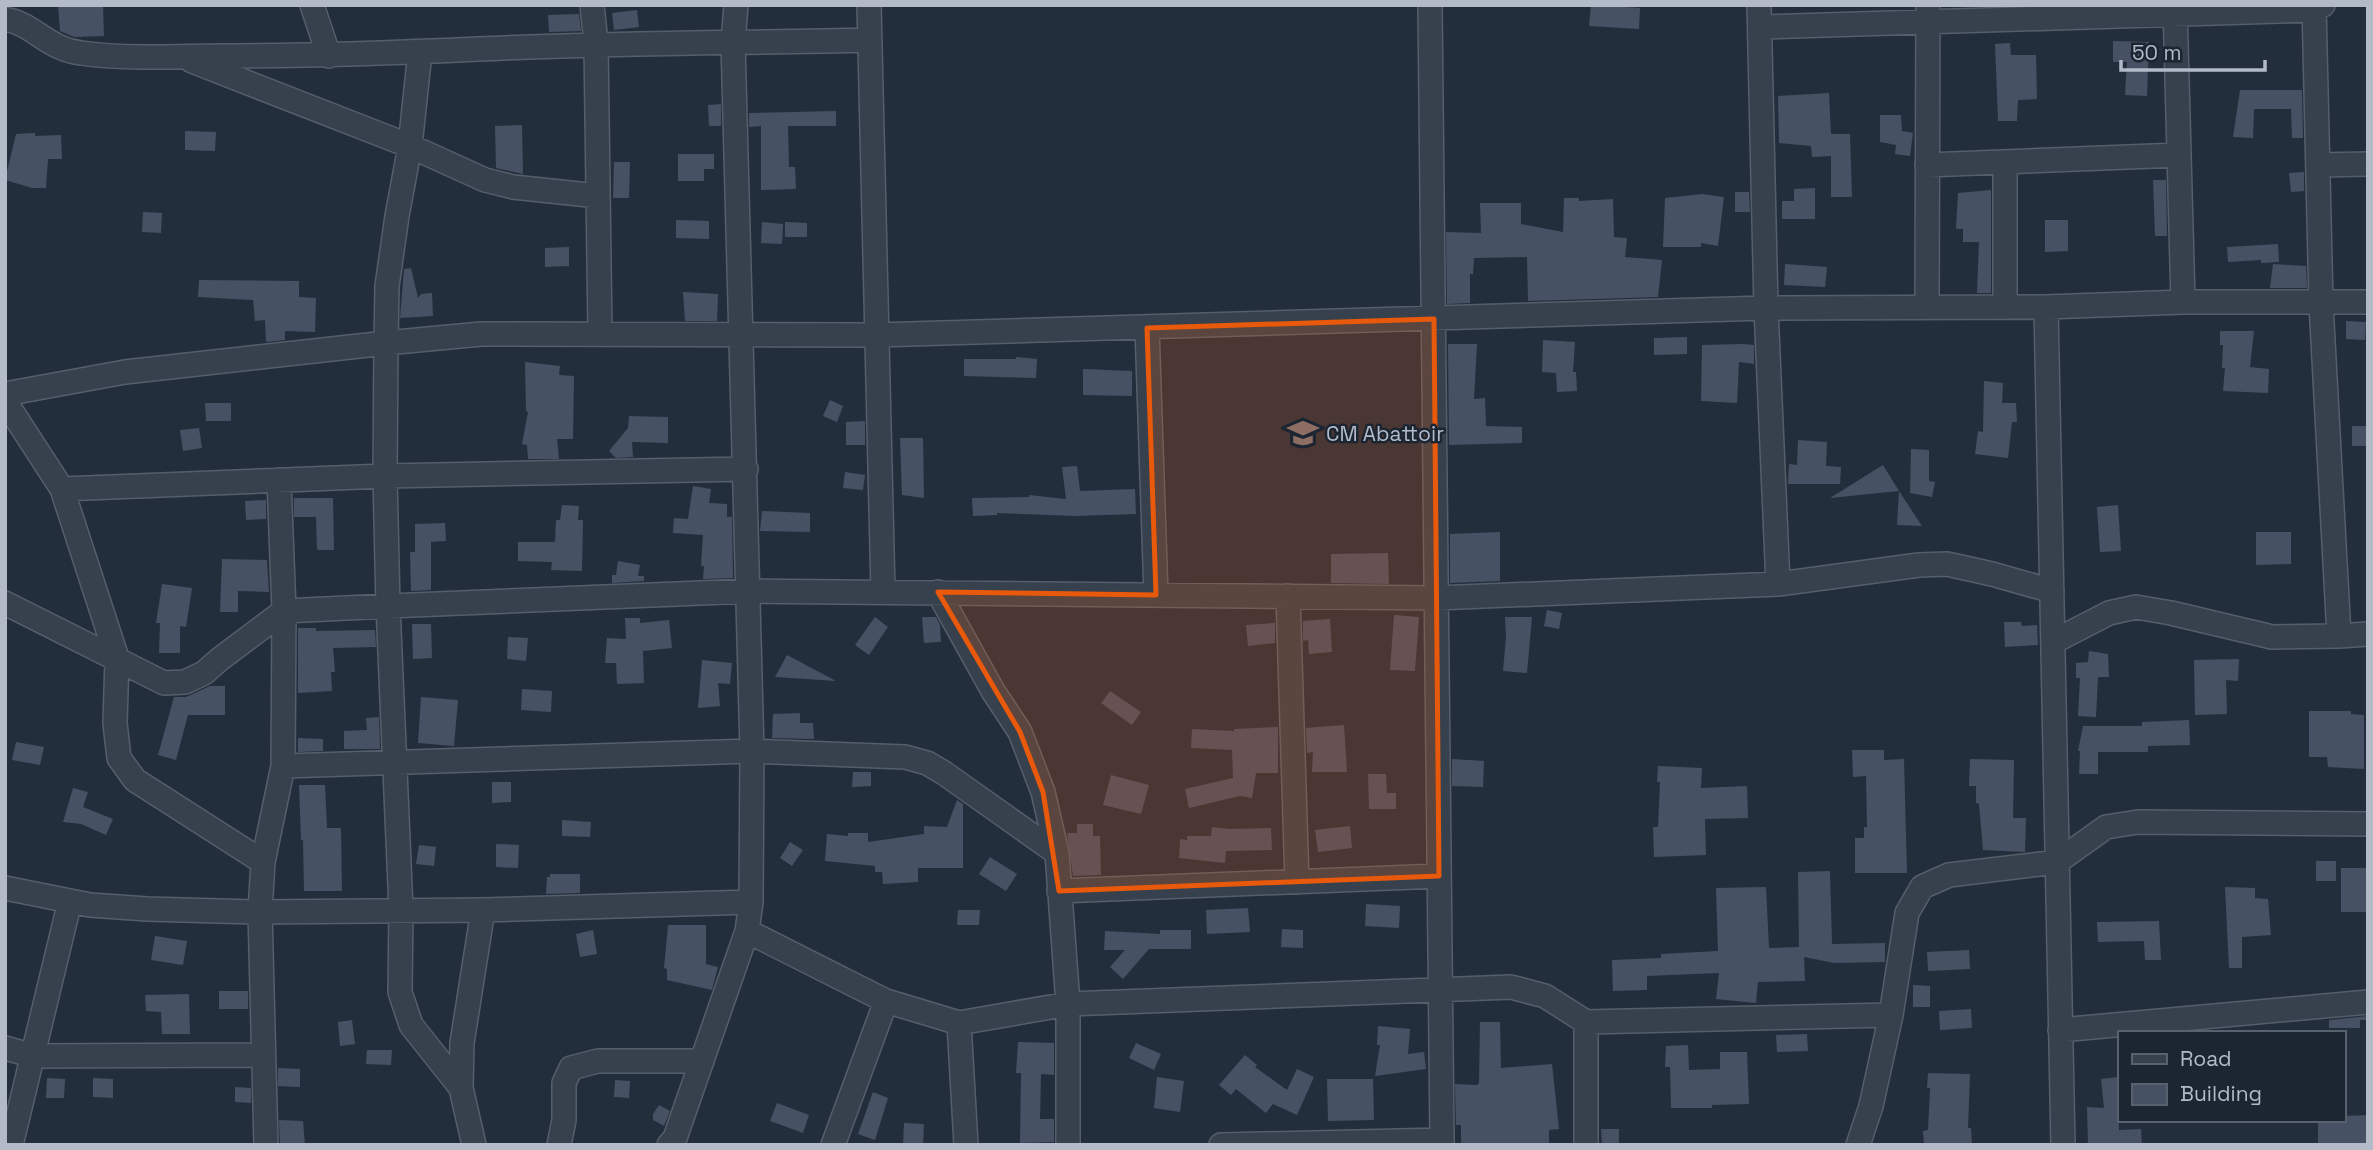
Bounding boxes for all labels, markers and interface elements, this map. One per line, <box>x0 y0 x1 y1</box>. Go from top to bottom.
scale bar <box>2121 28 2264 72</box>
text: 50 m <box>2132 39 2182 66</box>
school or university icon: CM Abattoir <box>1286 416 1320 450</box>
place label: CM Abattoir <box>1326 420 1444 447</box>
legend <box>2118 1031 2345 1122</box>
text: Road <box>2180 1045 2232 1072</box>
text: Building <box>2180 1080 2262 1107</box>

